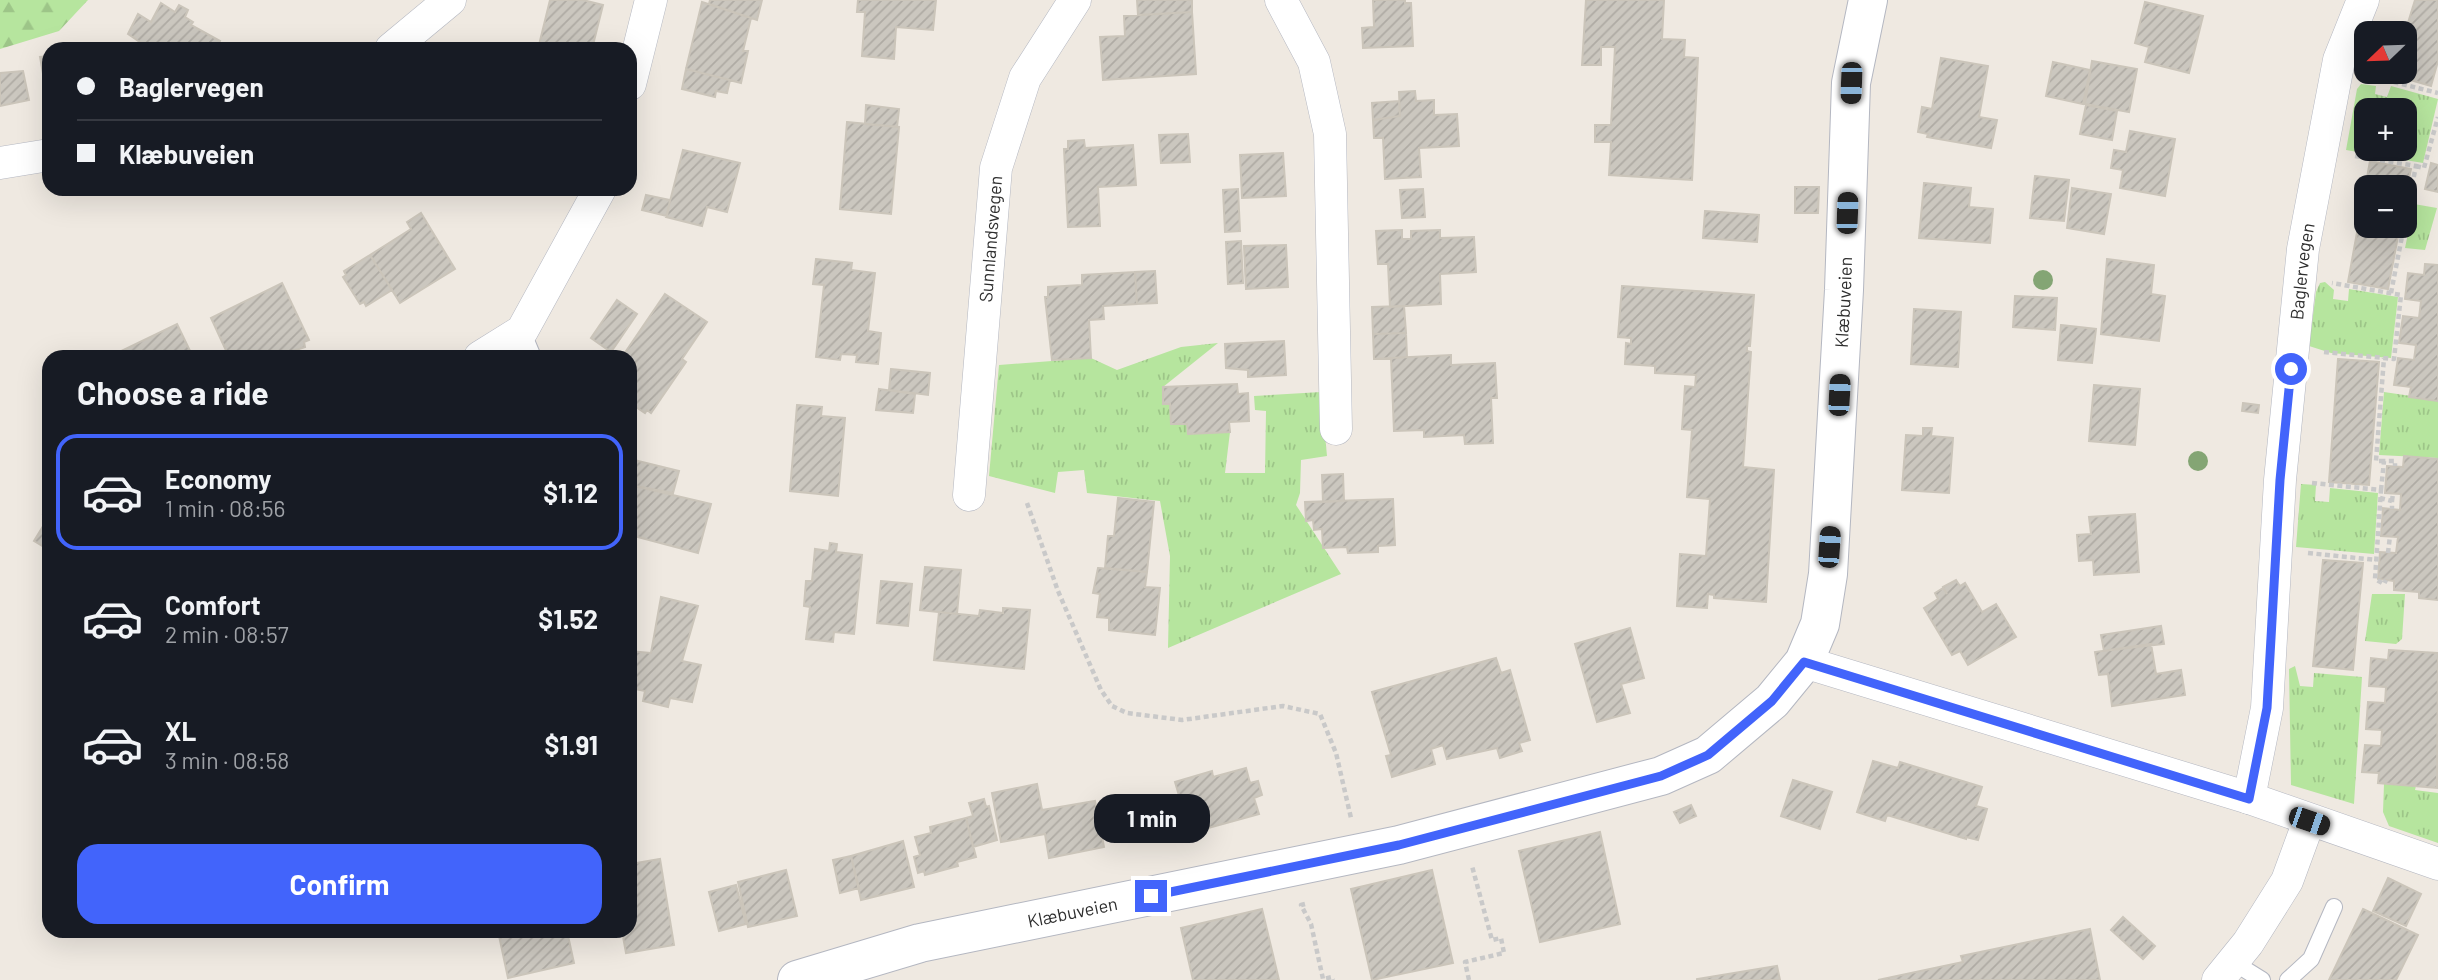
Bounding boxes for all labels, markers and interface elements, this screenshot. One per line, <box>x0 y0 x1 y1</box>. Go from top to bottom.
north arrow <box>2354 21 2417 84</box>
map controls <box>2354 21 2417 238</box>
car <box>1840 62 1863 104</box>
text: Baglervegen <box>119 71 264 102</box>
button: + <box>2354 98 2417 161</box>
text: Klæbuveien <box>119 138 254 169</box>
street label: Sunnlandsvegen <box>974 175 1006 303</box>
button: − <box>2354 175 2417 238</box>
car <box>1836 192 1859 234</box>
street label: Baglervegen <box>2285 221 2319 321</box>
street label: Klæbuveien <box>1830 256 1856 348</box>
route start <box>2275 353 2307 385</box>
text: Choose a ride <box>77 373 269 411</box>
car <box>1828 373 1851 417</box>
icon: car <box>81 461 144 524</box>
text: Economy <box>165 463 271 494</box>
text: $1.12 <box>543 477 598 508</box>
text: 1 min · 08:56 <box>165 494 285 522</box>
car <box>1818 525 1841 569</box>
icon: car <box>81 587 144 650</box>
text: Comfort <box>165 589 261 620</box>
text: $1.52 <box>538 603 598 634</box>
text: 2 min · 08:57 <box>165 620 289 648</box>
icon: car <box>81 713 144 776</box>
text: XL <box>165 715 196 746</box>
text: $1.91 <box>544 729 598 760</box>
text: 3 min · 08:58 <box>165 746 289 774</box>
callout: 1 min <box>1093 794 1209 844</box>
text: 1 min <box>1127 804 1177 832</box>
car <box>2286 804 2333 838</box>
button: Confirm <box>77 844 602 924</box>
route end <box>1135 880 1167 912</box>
street label: Klæbuveien <box>1025 892 1119 932</box>

